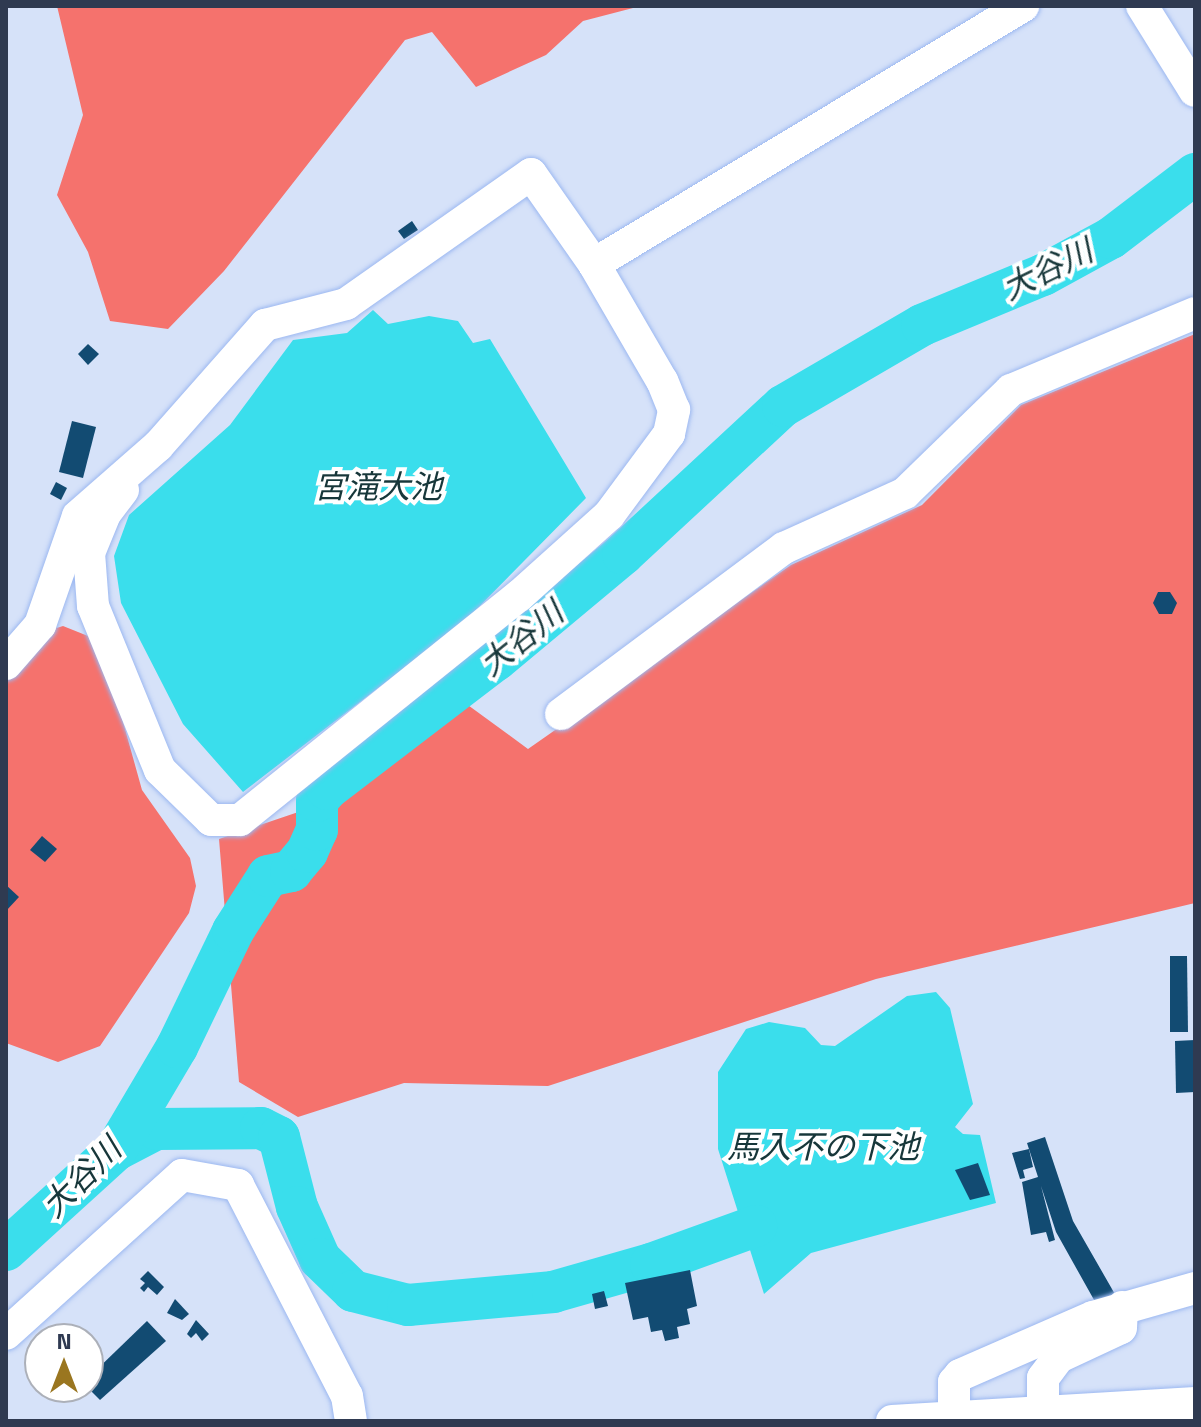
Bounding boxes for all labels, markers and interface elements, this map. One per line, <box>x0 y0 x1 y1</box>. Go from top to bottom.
water label: 大谷川 <box>995 231 1099 307</box>
water label: 宮滝大池 <box>314 467 442 505</box>
water label: 大谷川 <box>472 593 570 683</box>
water label: 馬入不の下池 <box>727 1127 919 1165</box>
water label: 大谷川 <box>33 1129 129 1225</box>
north arrow <box>24 1323 104 1403</box>
text: N <box>56 1324 72 1358</box>

